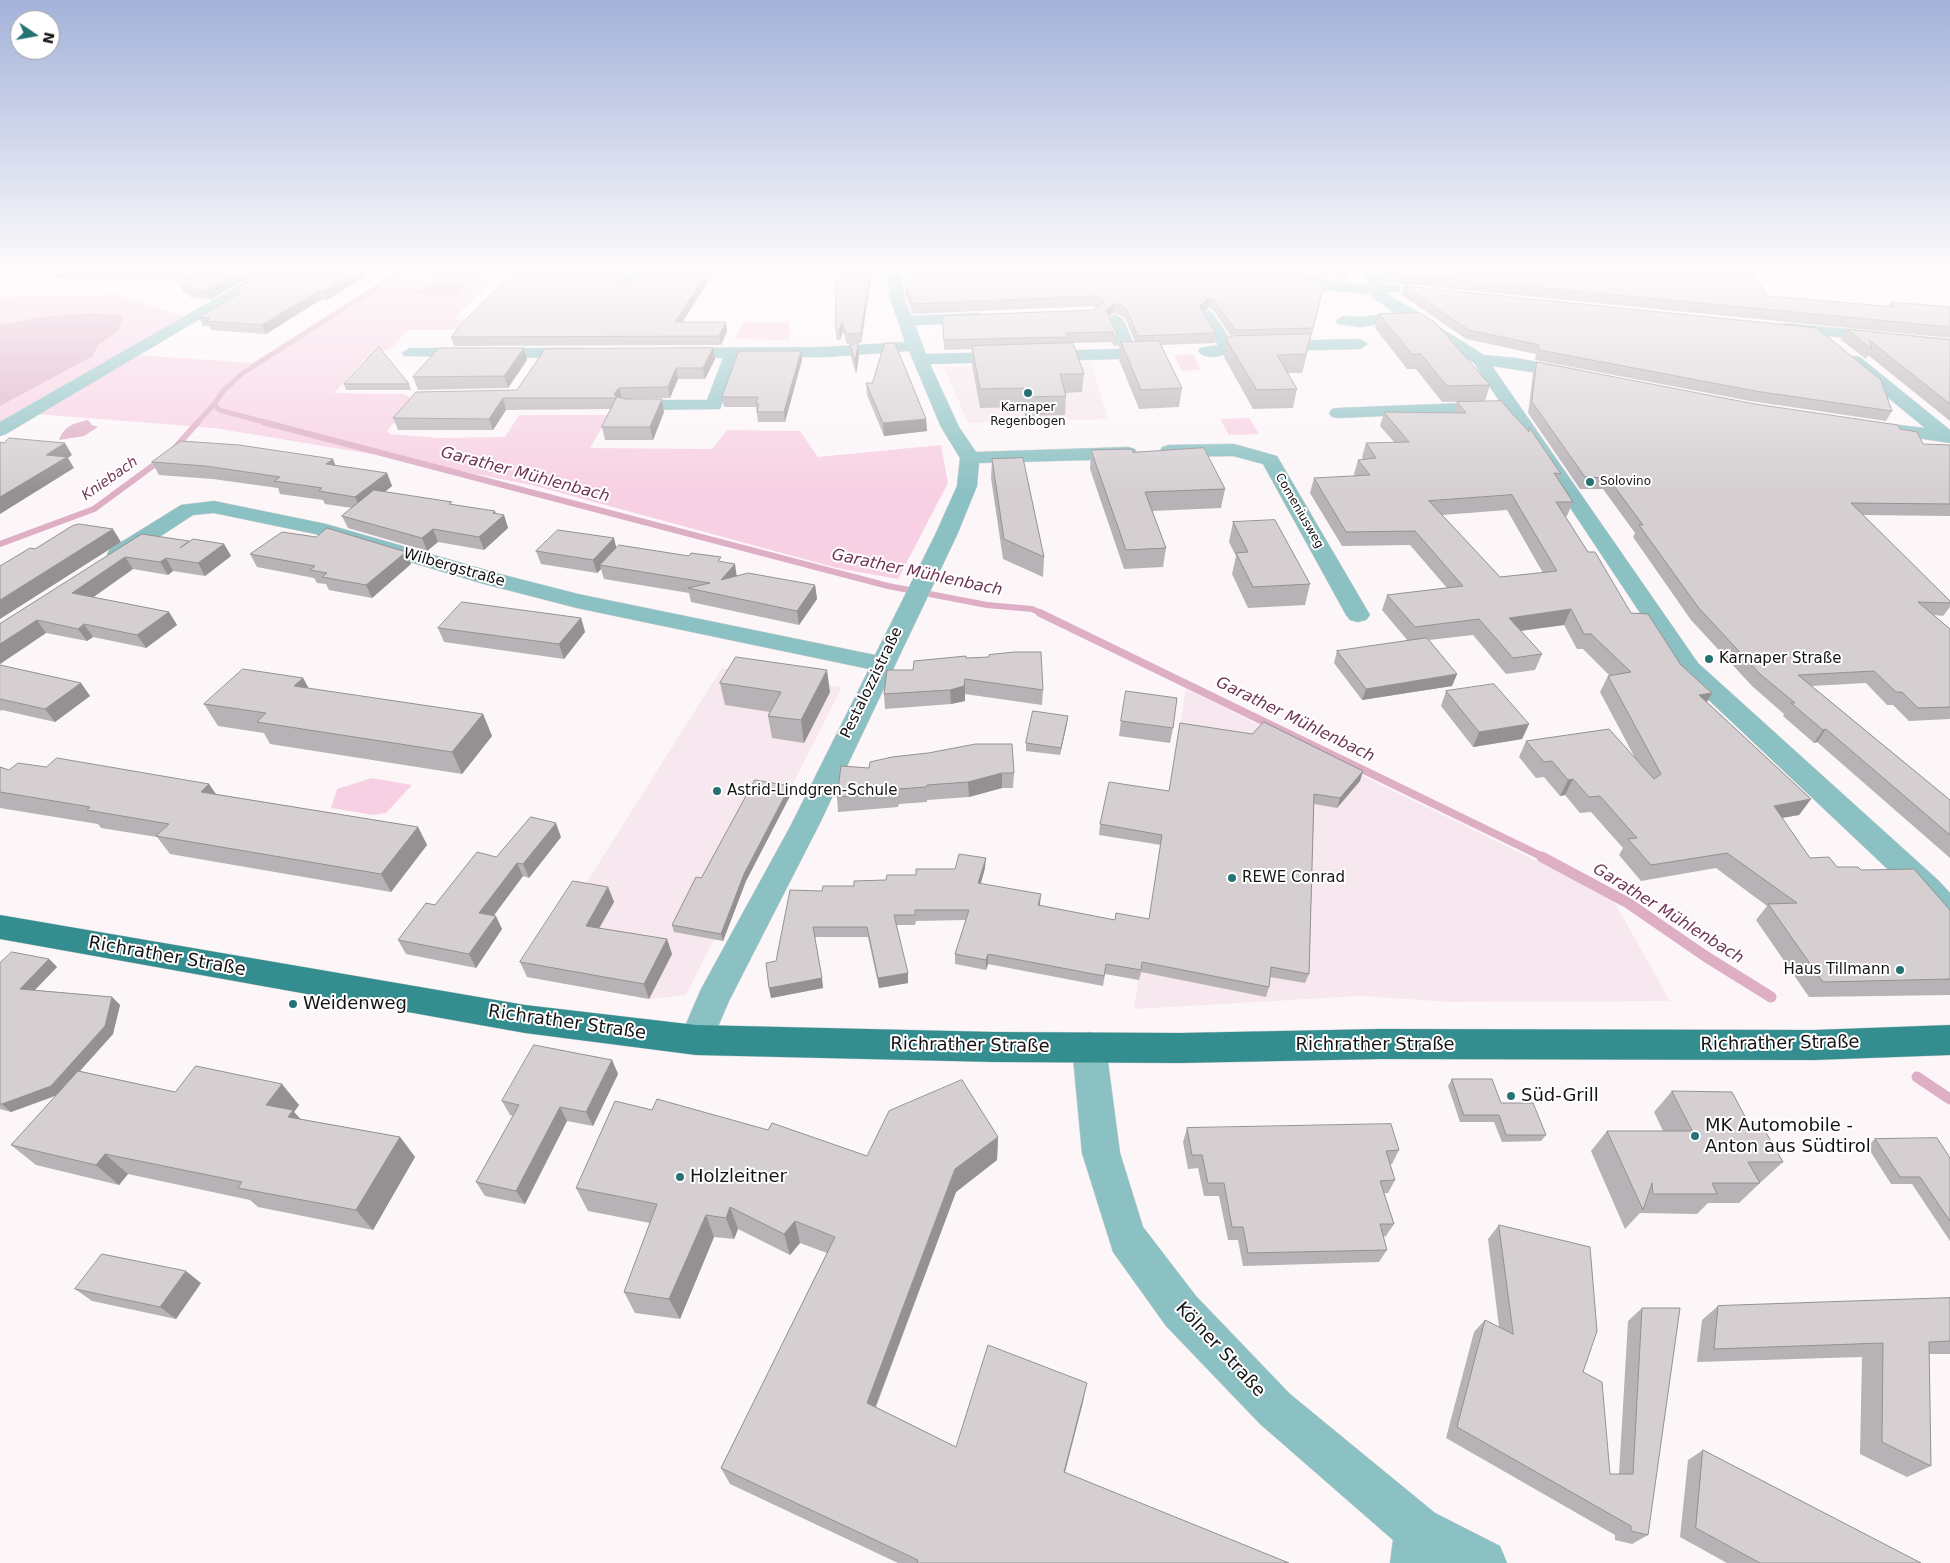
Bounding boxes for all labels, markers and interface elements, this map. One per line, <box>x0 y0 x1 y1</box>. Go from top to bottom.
north arrow <box>10 10 60 60</box>
text: N <box>40 31 58 45</box>
marker: Karnaper Regenbogen <box>1022 387 1034 399</box>
place label: Karnaper Regenbogen <box>990 401 1066 429</box>
water label: Garather Mühlenbach <box>439 443 611 507</box>
water label: Kniebach <box>79 454 141 504</box>
street label: Comeniusweg <box>1272 471 1326 551</box>
place label: Solovino <box>1600 475 1651 489</box>
marker: Solovino <box>1584 476 1596 488</box>
street label: Wilbergstraße <box>401 545 507 591</box>
water label: Garather Mühlenbach <box>830 546 1004 600</box>
street label: Pestalozzistraße <box>837 624 907 742</box>
place label: Karnaper Straße <box>1719 650 1841 668</box>
marker: Karnaper Straße <box>1703 653 1715 665</box>
water label: Garather Mühlenbach <box>1213 673 1377 767</box>
place label: Astrid-Lindgren-Schule <box>727 782 897 800</box>
marker: Astrid-Lindgren-Schule <box>711 785 723 797</box>
water label: Garather Mühlenbach <box>1589 860 1747 968</box>
place label: REWE Conrad <box>1242 869 1345 887</box>
marker: REWE Conrad <box>1226 872 1238 884</box>
street label: Richrather Straße <box>87 933 247 981</box>
place label: Haus Tillmann <box>1783 961 1890 979</box>
marker: Haus Tillmann <box>1894 964 1906 976</box>
place label: Weidenweg <box>303 993 407 1015</box>
marker: Weidenweg <box>287 998 299 1010</box>
street label: Richrather Straße <box>487 1001 647 1045</box>
street label: Richrather Straße <box>1700 1032 1860 1056</box>
street label: Richrather Straße <box>890 1034 1050 1058</box>
street label: Richrather Straße <box>1295 1034 1455 1056</box>
place label: Süd-Grill <box>1521 1085 1599 1107</box>
marker: Süd-Grill <box>1505 1090 1517 1102</box>
place label: MK Automobile - Anton aus Südtirol <box>1705 1115 1871 1158</box>
marker: MK Automobile - Anton aus Südtirol <box>1689 1130 1701 1142</box>
place label: Holzleitner <box>690 1166 787 1188</box>
marker: Holzleitner <box>674 1171 686 1183</box>
street label: Kölner Straße <box>1171 1298 1269 1402</box>

